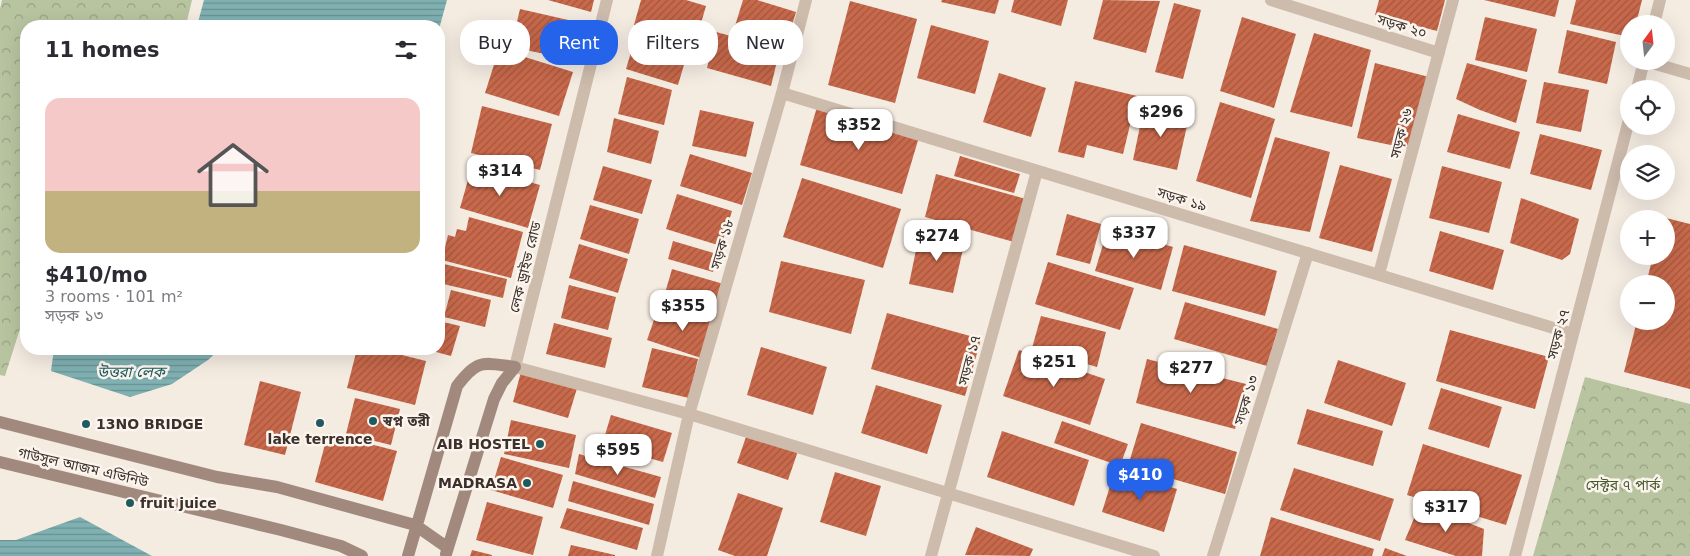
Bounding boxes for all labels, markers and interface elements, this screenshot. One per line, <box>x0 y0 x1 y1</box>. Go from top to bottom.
street label: সড়ক ২০ <box>1374 11 1429 41</box>
north arrow <box>1620 15 1675 70</box>
map controls <box>1620 15 1675 330</box>
chip: Buy <box>460 20 530 65</box>
chip: Rent <box>540 20 618 65</box>
chip: Filters <box>628 20 718 65</box>
chip: New <box>728 20 803 65</box>
icon: filters <box>392 36 420 64</box>
text: 11 homes <box>45 38 160 62</box>
button: locate <box>1620 80 1675 135</box>
pin: $296 <box>1131 96 1191 138</box>
text: $296 <box>1139 102 1183 121</box>
street label: সড়ক ২৬ <box>1386 106 1415 161</box>
pin: $352 <box>829 108 889 151</box>
text: $352 <box>837 115 881 134</box>
icon: home <box>188 130 278 220</box>
button: layers <box>1620 145 1675 200</box>
pin: $314 <box>470 154 530 197</box>
text: $314 <box>478 161 522 180</box>
street label: সড়ক ১৯ <box>1154 184 1209 214</box>
button: + <box>1620 210 1675 265</box>
pin: $337 <box>1104 216 1164 259</box>
street label: সড়ক ১৮ <box>707 217 737 272</box>
street label: লেক ড্রাইভ রোড <box>506 219 545 314</box>
pin: $274 <box>907 220 967 262</box>
text: $337 <box>1112 223 1156 242</box>
text: $274 <box>915 226 959 245</box>
text: $410/mo <box>45 263 147 287</box>
button: − <box>1620 275 1675 330</box>
text: 3 rooms · 101 m² <box>45 287 183 306</box>
pin: $355 <box>653 290 713 332</box>
text: $355 <box>661 296 705 315</box>
text: সড়ক ১৩ <box>45 306 103 325</box>
street label: সড়ক ২৭ <box>1543 307 1572 362</box>
street label: সড়ক ১৭ <box>954 333 983 388</box>
pin: $251 <box>1024 346 1084 388</box>
text: $251 <box>1032 352 1076 371</box>
pin: $277 <box>1161 352 1221 394</box>
text: $277 <box>1169 358 1213 377</box>
water label: উত্তরা লেক <box>97 363 168 381</box>
street label: সড়ক ১৩ <box>1231 373 1261 428</box>
place label: স্বপ্ন তরী <box>382 413 431 429</box>
marker: স্বপ্ন তরী <box>367 415 379 427</box>
place label: 13NO BRIDGE <box>96 416 203 432</box>
marker: lake terrence <box>314 417 326 429</box>
marker: 13NO BRIDGE <box>80 418 92 430</box>
place label: lake terrence <box>268 431 372 447</box>
pin: $595 <box>588 434 648 476</box>
place label: AIB HOSTEL <box>437 436 530 452</box>
marker: AIB HOSTEL <box>534 438 546 450</box>
text: $595 <box>596 440 640 459</box>
street label: গাউসুল আজম এভিনিউ <box>16 444 151 491</box>
pin: $410 <box>1110 458 1170 501</box>
text: $410 <box>1118 465 1162 484</box>
place label: MADRASA <box>438 475 517 491</box>
park label: সেক্টর ৭ পার্ক <box>1586 476 1661 493</box>
marker: MADRASA <box>521 477 533 489</box>
pin: $317 <box>1416 490 1476 533</box>
place label: fruit juice <box>140 495 217 511</box>
marker: fruit juice <box>124 497 136 509</box>
text: $317 <box>1424 497 1468 516</box>

